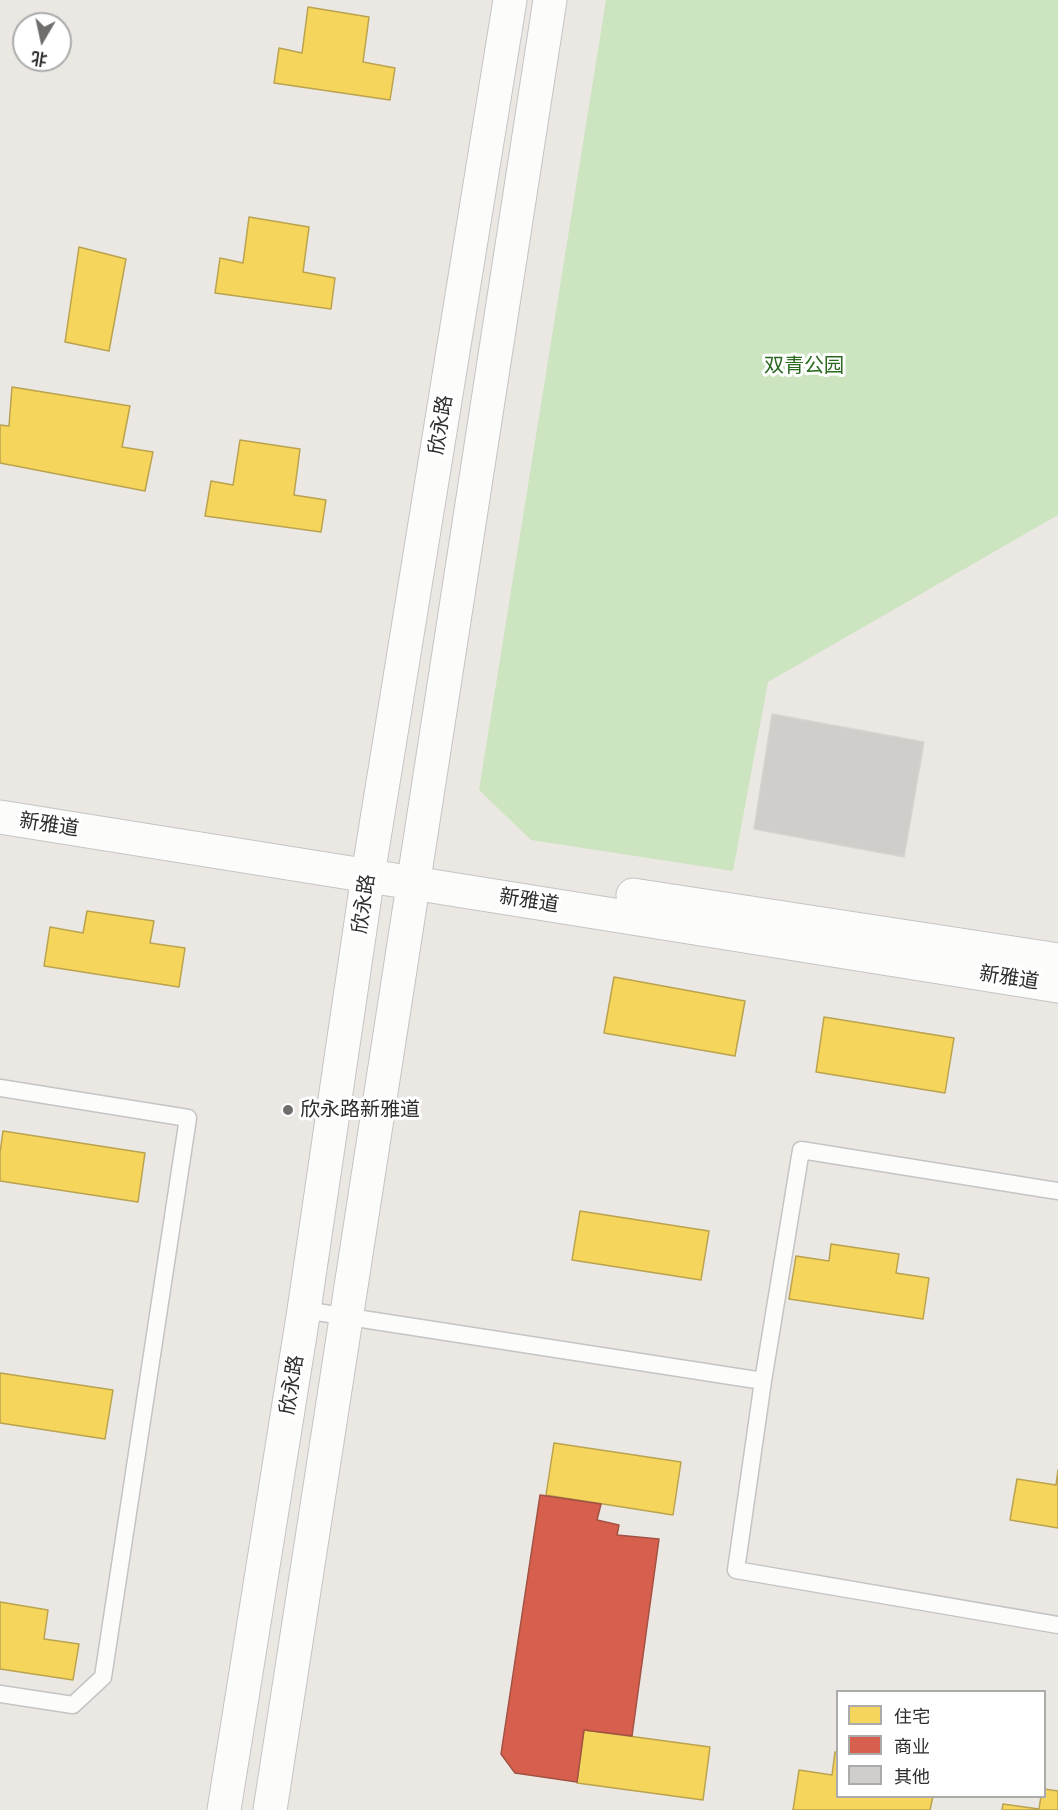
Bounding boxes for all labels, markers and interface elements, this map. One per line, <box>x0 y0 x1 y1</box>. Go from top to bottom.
north arrow <box>12 12 72 72</box>
text: 北 <box>30 48 49 69</box>
park label: 双青公园 <box>764 354 844 378</box>
street label: 欣永路 <box>424 393 458 457</box>
street label: 新雅道 <box>17 808 81 842</box>
street label: 欣永路 <box>348 873 380 935</box>
street label: 新雅道 <box>497 884 561 918</box>
street label: 新雅道 <box>977 961 1041 995</box>
place label: 欣永路新雅道 <box>300 1098 420 1122</box>
marker: 欣永路新雅道 <box>281 1103 295 1117</box>
street label: 欣永路 <box>275 1353 309 1417</box>
legend <box>836 1690 1046 1798</box>
text: 住宅 <box>894 1706 930 1728</box>
text: 商业 <box>894 1736 930 1758</box>
text: 其他 <box>894 1766 930 1788</box>

